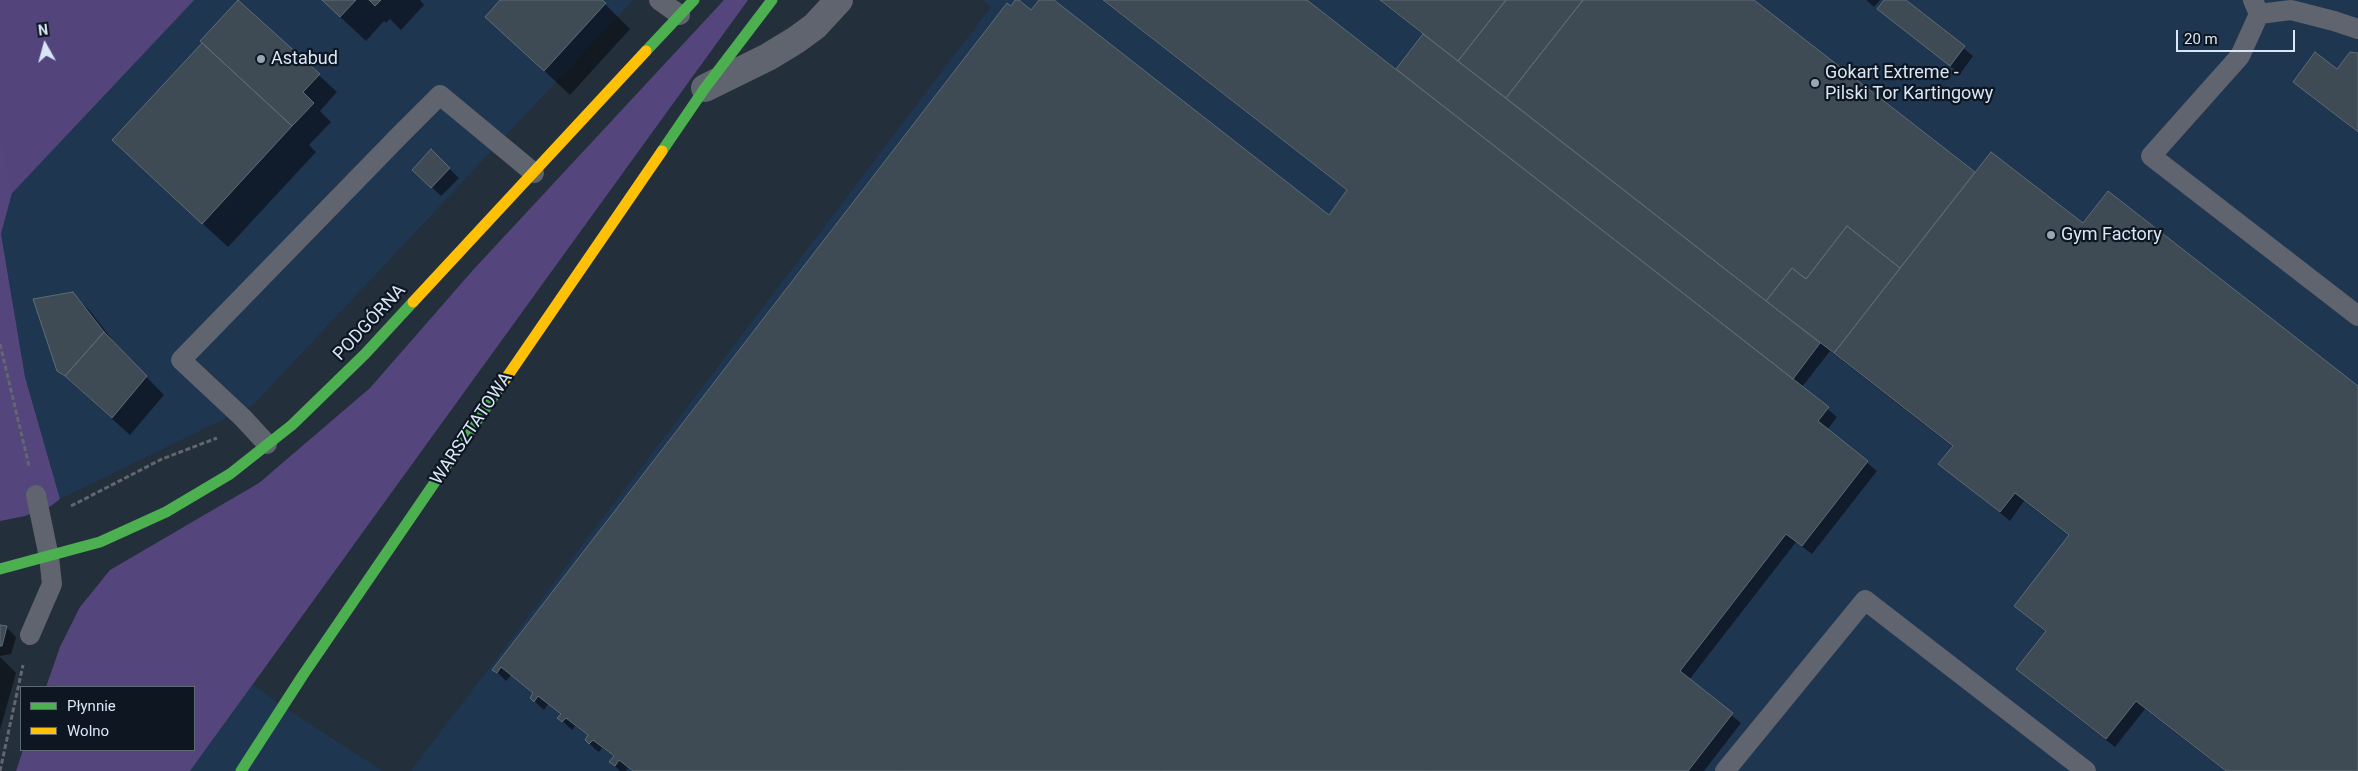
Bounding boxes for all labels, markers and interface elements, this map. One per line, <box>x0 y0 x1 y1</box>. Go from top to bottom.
north arrow <box>20 20 70 70</box>
scale bar <box>2178 20 2297 52</box>
text: N <box>37 22 49 39</box>
text: 20 m <box>2184 30 2218 48</box>
place label: Astabud <box>271 48 338 70</box>
marker: Astabud <box>255 53 267 65</box>
place label: Gokart Extreme - Pilski Tor Kartingowy <box>1825 62 1993 104</box>
marker: Gokart Extreme - Pilski Tor Kartingowy <box>1809 77 1821 89</box>
place label: Gym Factory <box>2061 224 2162 246</box>
marker: Gym Factory <box>2045 229 2057 241</box>
street label: PODGÓRNA <box>329 281 411 365</box>
street label: WARSZTATOWA <box>426 369 518 489</box>
legend <box>20 686 195 751</box>
text: Płynnie <box>67 697 116 715</box>
text: Wolno <box>67 722 109 740</box>

